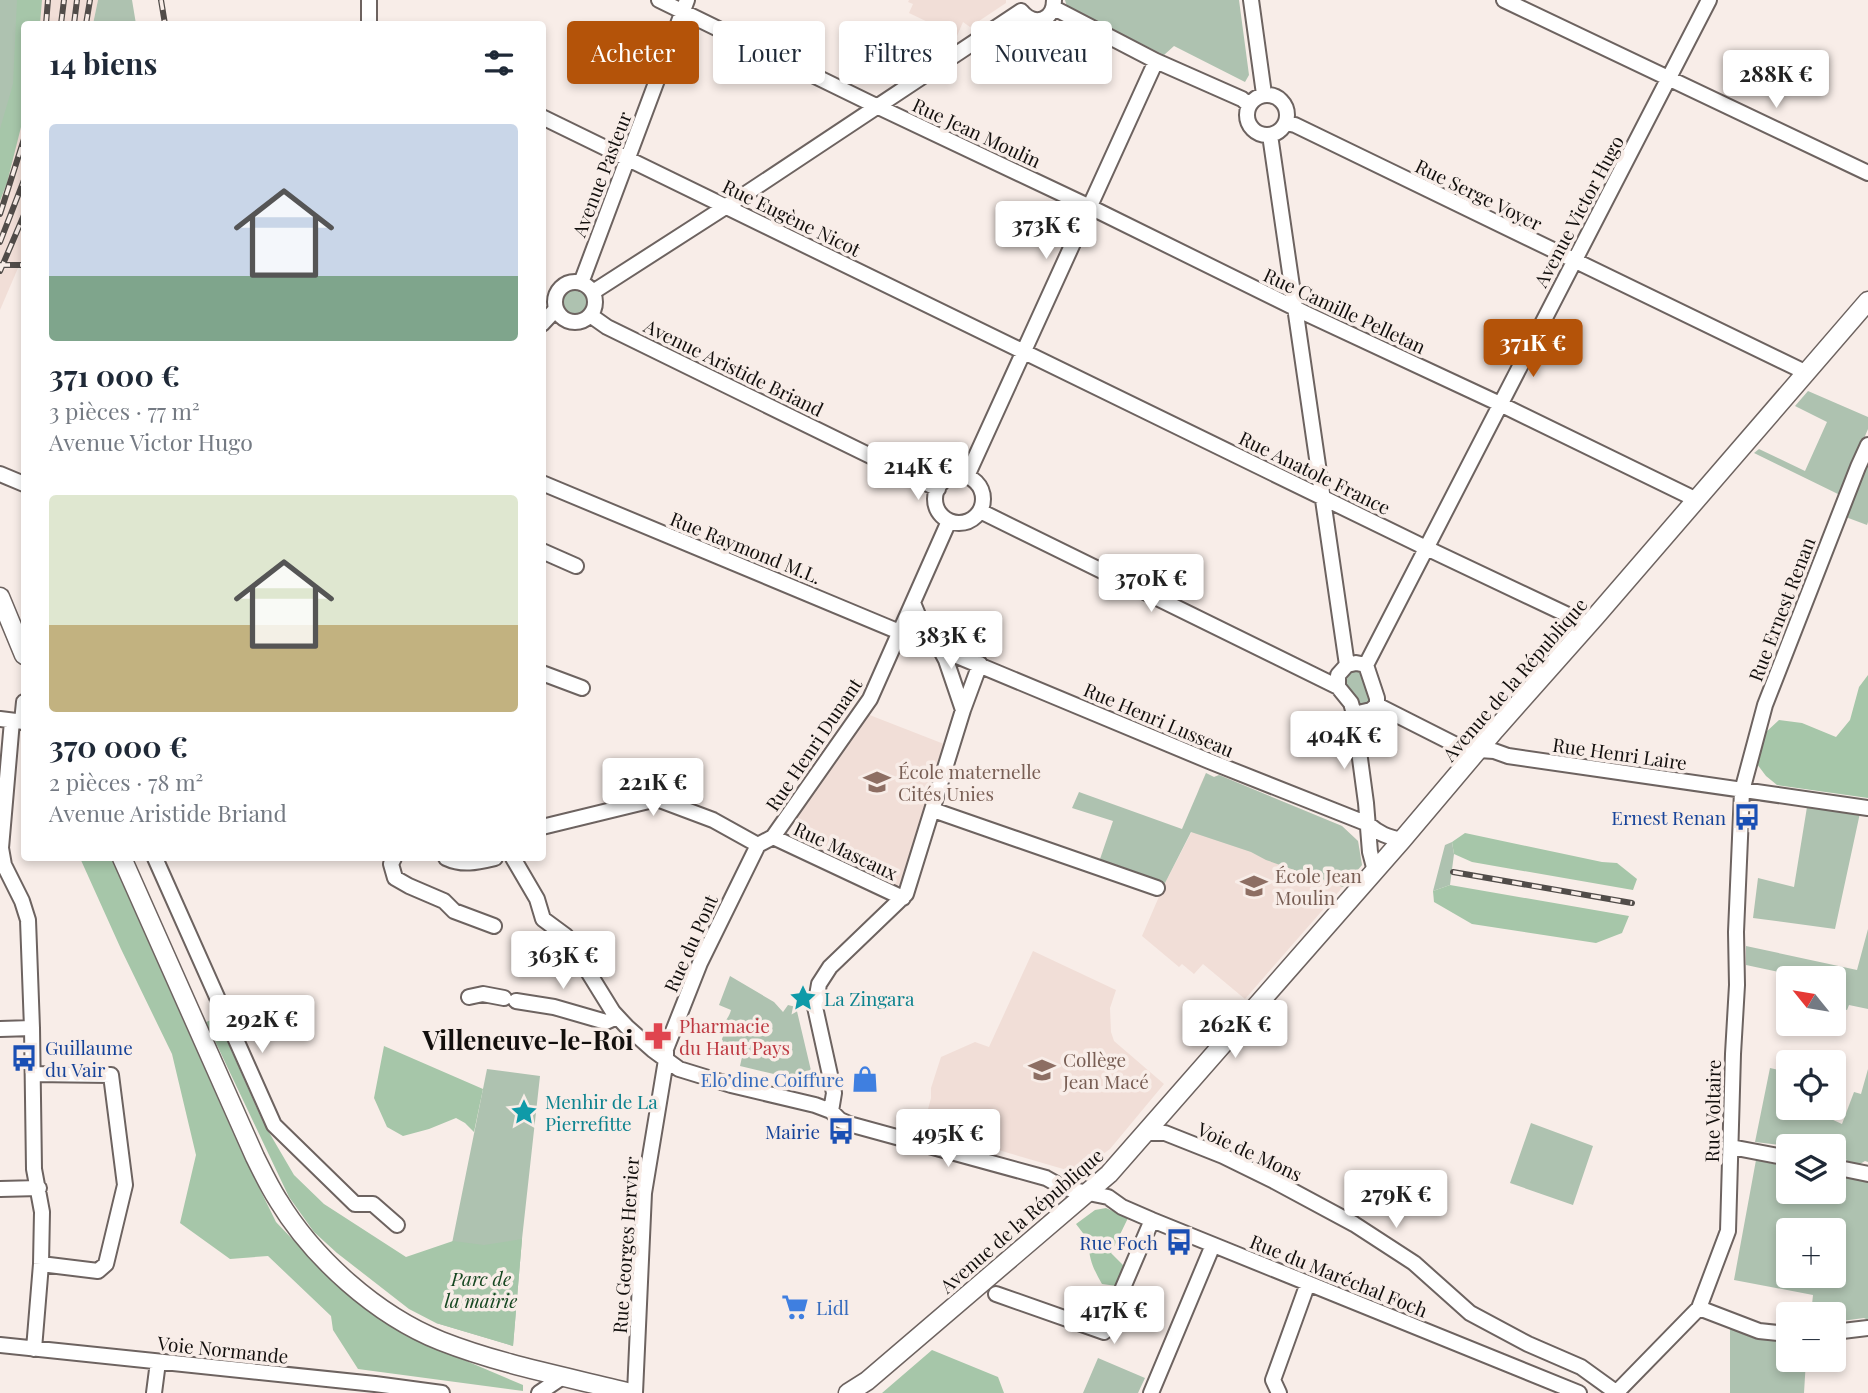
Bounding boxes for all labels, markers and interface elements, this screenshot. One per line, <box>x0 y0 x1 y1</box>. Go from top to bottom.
chip: Acheter <box>567 21 699 84</box>
chip: Louer <box>713 21 825 84</box>
chip: Filtres <box>839 21 957 84</box>
chip: Nouveau <box>971 21 1112 84</box>
text: 14 biens <box>49 43 157 83</box>
icon: filters <box>480 44 518 82</box>
pin: 288K € <box>1719 50 1833 110</box>
text: 288K € <box>1739 57 1813 88</box>
street label: Rue Jean Moulin <box>909 91 1046 173</box>
street label: Avenue Pasteur <box>565 107 637 241</box>
street label: Avenue Victor Hugo <box>1527 131 1629 292</box>
street label: Rue Serge Voyer <box>1411 152 1547 236</box>
icon: home <box>221 170 347 296</box>
street label: Rue Eugène Nicot <box>719 172 866 262</box>
pin: 373K € <box>989 202 1103 261</box>
text: 373K € <box>1011 208 1081 239</box>
street label: Rue Camille Pelletan <box>1260 261 1431 359</box>
street label: Avenue Aristide Briand <box>639 312 828 422</box>
pin: 371K € <box>1476 320 1590 379</box>
text: 371K € <box>1500 326 1566 357</box>
text: 371 000 € <box>49 355 180 395</box>
text: 3 pièces · 77 m² <box>49 395 200 426</box>
street label: Rue Anatole France <box>1235 424 1395 520</box>
text: Avenue Victor Hugo <box>49 426 253 457</box>
pin: 214K € <box>861 442 975 502</box>
text: 214K € <box>883 449 953 480</box>
street label: Rue Raymond M.L. <box>667 505 825 589</box>
street label: Rue Ernest Renan <box>1742 533 1821 685</box>
icon: home <box>221 541 347 667</box>
pin: 370K € <box>1094 554 1208 614</box>
text: 370K € <box>1115 561 1187 592</box>
street label: Avenue de la République <box>1435 592 1592 767</box>
pin: 383K € <box>894 612 1008 671</box>
text: 383K € <box>915 618 987 649</box>
street label: Rue Henri Dunant <box>759 672 867 816</box>
street label: Rue Henri Lusseau <box>1080 676 1238 762</box>
pin: 404K € <box>1287 712 1401 771</box>
text: 404K € <box>1306 718 1382 749</box>
text: 370 000 € <box>49 726 188 766</box>
street label: Rue Henri Laire <box>1551 731 1689 775</box>
pin: 221K € <box>596 758 710 818</box>
place label: École maternelle Cités Unies <box>898 758 1041 806</box>
text: 221K € <box>618 765 688 796</box>
text: 2 pièces · 78 m² <box>49 766 203 797</box>
school or university icon: École maternelle Cités Unies <box>862 767 892 797</box>
text: Avenue Aristide Briand <box>49 797 287 828</box>
bus stop icon: Ernest Renan <box>1732 802 1762 832</box>
place label: Ernest Renan <box>1611 804 1727 830</box>
street label: Rue Mascaux <box>790 815 902 885</box>
place label: École Jean Moulin <box>1275 862 1363 910</box>
school or university icon: École Jean Moulin <box>1239 871 1269 901</box>
street label: Rue du Pont <box>657 890 723 996</box>
pin: 363K € <box>506 932 620 991</box>
text: 363K € <box>527 938 599 969</box>
north arrow <box>1776 966 1846 1036</box>
map controls <box>1776 966 1846 1372</box>
place icon: La Zingara <box>788 983 818 1013</box>
place label: La Zingara <box>824 985 915 1011</box>
pin: 292K € <box>205 996 319 1055</box>
pin: 262K € <box>1178 1000 1292 1060</box>
text: 292K € <box>225 1002 299 1033</box>
text: 262K € <box>1198 1007 1272 1038</box>
place label: Pharmacie du Haut Pays <box>679 1012 790 1060</box>
pharmacy icon: Pharmacie du Haut Pays <box>643 1021 673 1051</box>
district label: Villeneuve-le-Roi <box>421 1022 634 1057</box>
place label: Guillaume du Vair <box>45 1034 133 1082</box>
bus stop icon: Guillaume du Vair <box>9 1043 39 1073</box>
place label: Collège Jean Macé <box>1062 1046 1149 1094</box>
button: locate <box>1776 1050 1846 1120</box>
school or university icon: Collège Jean Macé <box>1027 1055 1057 1085</box>
street label: Rue Voltaire <box>1698 1059 1726 1163</box>
shop icon: Elo’dine Coiffure <box>850 1064 880 1094</box>
place label: Elo’dine Coiffure <box>700 1066 844 1092</box>
place label: Menhir de La Pierrefitte <box>545 1088 658 1136</box>
place icon: Menhir de La Pierrefitte <box>509 1097 539 1127</box>
pin: 495K € <box>891 1110 1005 1169</box>
street label: Voie de Mons <box>1192 1115 1307 1187</box>
bus stop icon: Mairie <box>826 1116 856 1146</box>
text: 495K € <box>912 1116 984 1147</box>
place label: Mairie <box>765 1118 820 1144</box>
button: layers <box>1776 1134 1846 1204</box>
street label: Avenue de la République <box>933 1142 1108 1299</box>
street label: Rue Georges Hervier <box>606 1155 644 1334</box>
pin: 279K € <box>1339 1170 1453 1230</box>
text: 279K € <box>1360 1177 1432 1208</box>
button: + <box>1776 1218 1846 1288</box>
bus stop icon: Rue Foch <box>1164 1227 1194 1257</box>
street label: Rue du Maréchal Foch <box>1246 1227 1432 1323</box>
place label: Rue Foch <box>1079 1229 1158 1255</box>
park label: Parc de la mairie <box>444 1265 518 1313</box>
pin: 417K € <box>1057 1286 1171 1346</box>
supermarket icon: Lidl <box>780 1292 810 1322</box>
text: 417K € <box>1080 1293 1148 1324</box>
place label: Lidl <box>816 1294 850 1320</box>
button: − <box>1776 1302 1846 1372</box>
street label: Voie Normande <box>155 1329 290 1369</box>

